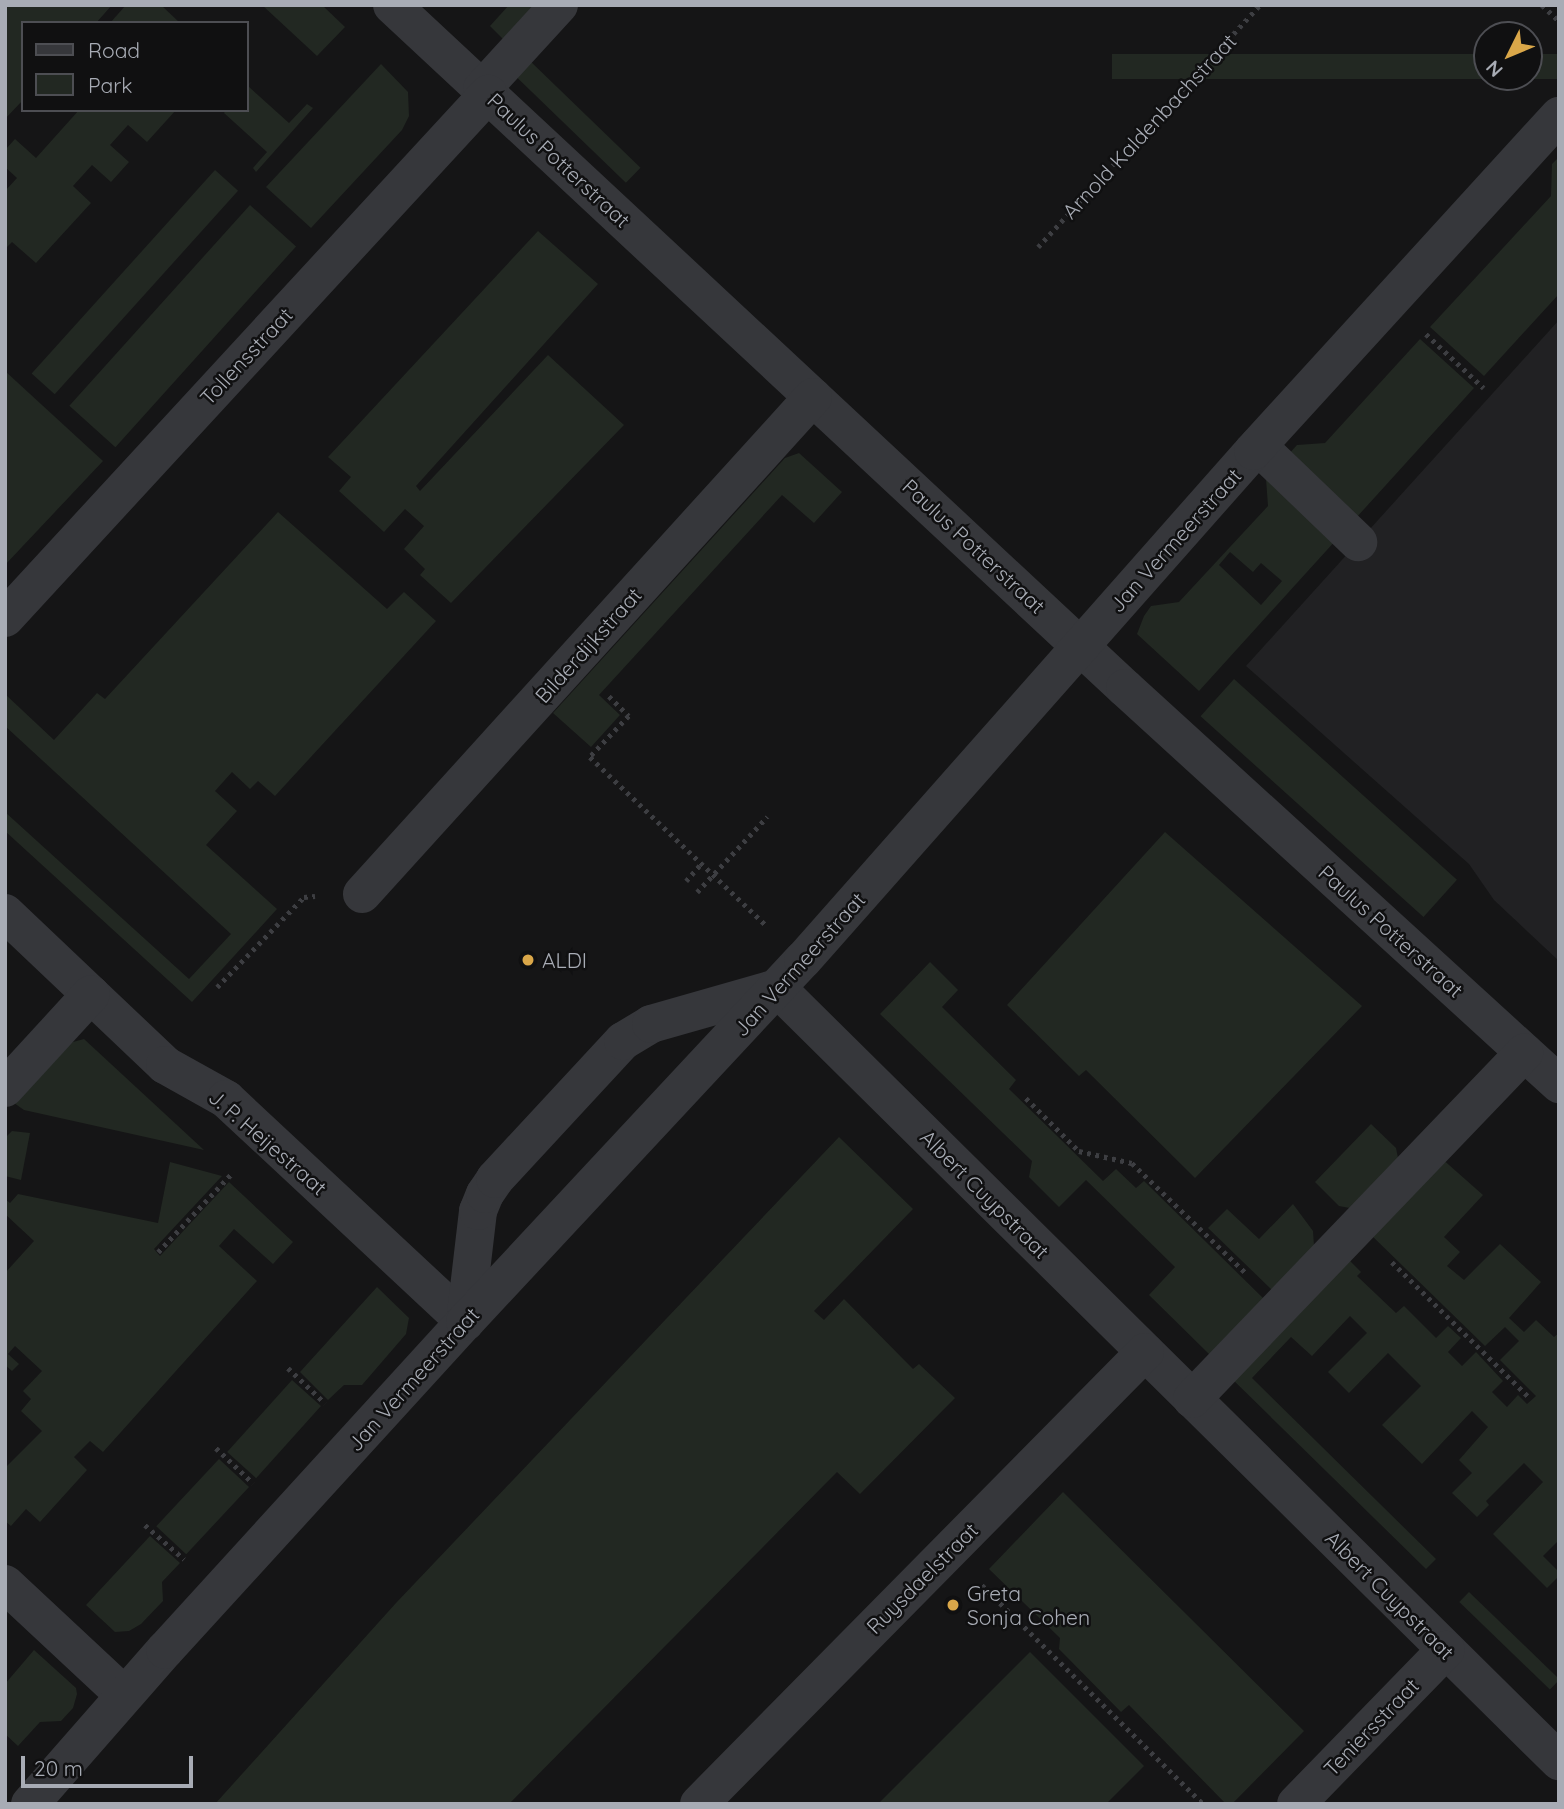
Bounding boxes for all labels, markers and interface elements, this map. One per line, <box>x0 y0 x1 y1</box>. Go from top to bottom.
legend <box>21 21 248 112</box>
north arrow <box>1473 21 1543 91</box>
street label: Arnold Kaldenbachstraat <box>1057 28 1241 224</box>
text: Road <box>88 37 140 63</box>
text: N <box>1481 56 1508 82</box>
text: Park <box>88 72 132 98</box>
street label: Paulus Potterstraat <box>482 87 636 233</box>
street label: Tollensstraat <box>195 302 297 410</box>
street label: Jan Vermeerstraat <box>1104 463 1246 617</box>
street label: Paulus Potterstraat <box>897 473 1051 619</box>
street label: Bilderdijkstraat <box>530 582 646 708</box>
street label: Paulus Potterstraat <box>1314 859 1468 1003</box>
street label: Jan Vermeerstraat <box>728 887 870 1041</box>
place label: ALDI <box>542 947 587 973</box>
marker: ALDI <box>520 952 536 968</box>
street label: J. P. Heijestraat <box>204 1084 332 1200</box>
street label: Albert Cuypstraat <box>915 1124 1055 1264</box>
street label: Jan Vermeerstraat <box>342 1302 484 1456</box>
street label: Ruysdaelstraat <box>861 1517 983 1639</box>
street label: Albert Cuypstraat <box>1320 1525 1460 1665</box>
place label: Greta Sonja Cohen <box>967 1580 1090 1630</box>
marker: Greta Sonja Cohen <box>945 1597 961 1613</box>
street label: Teniersstraat <box>1318 1673 1424 1781</box>
scale bar <box>24 1742 196 1786</box>
text: 20 m <box>34 1755 83 1781</box>

